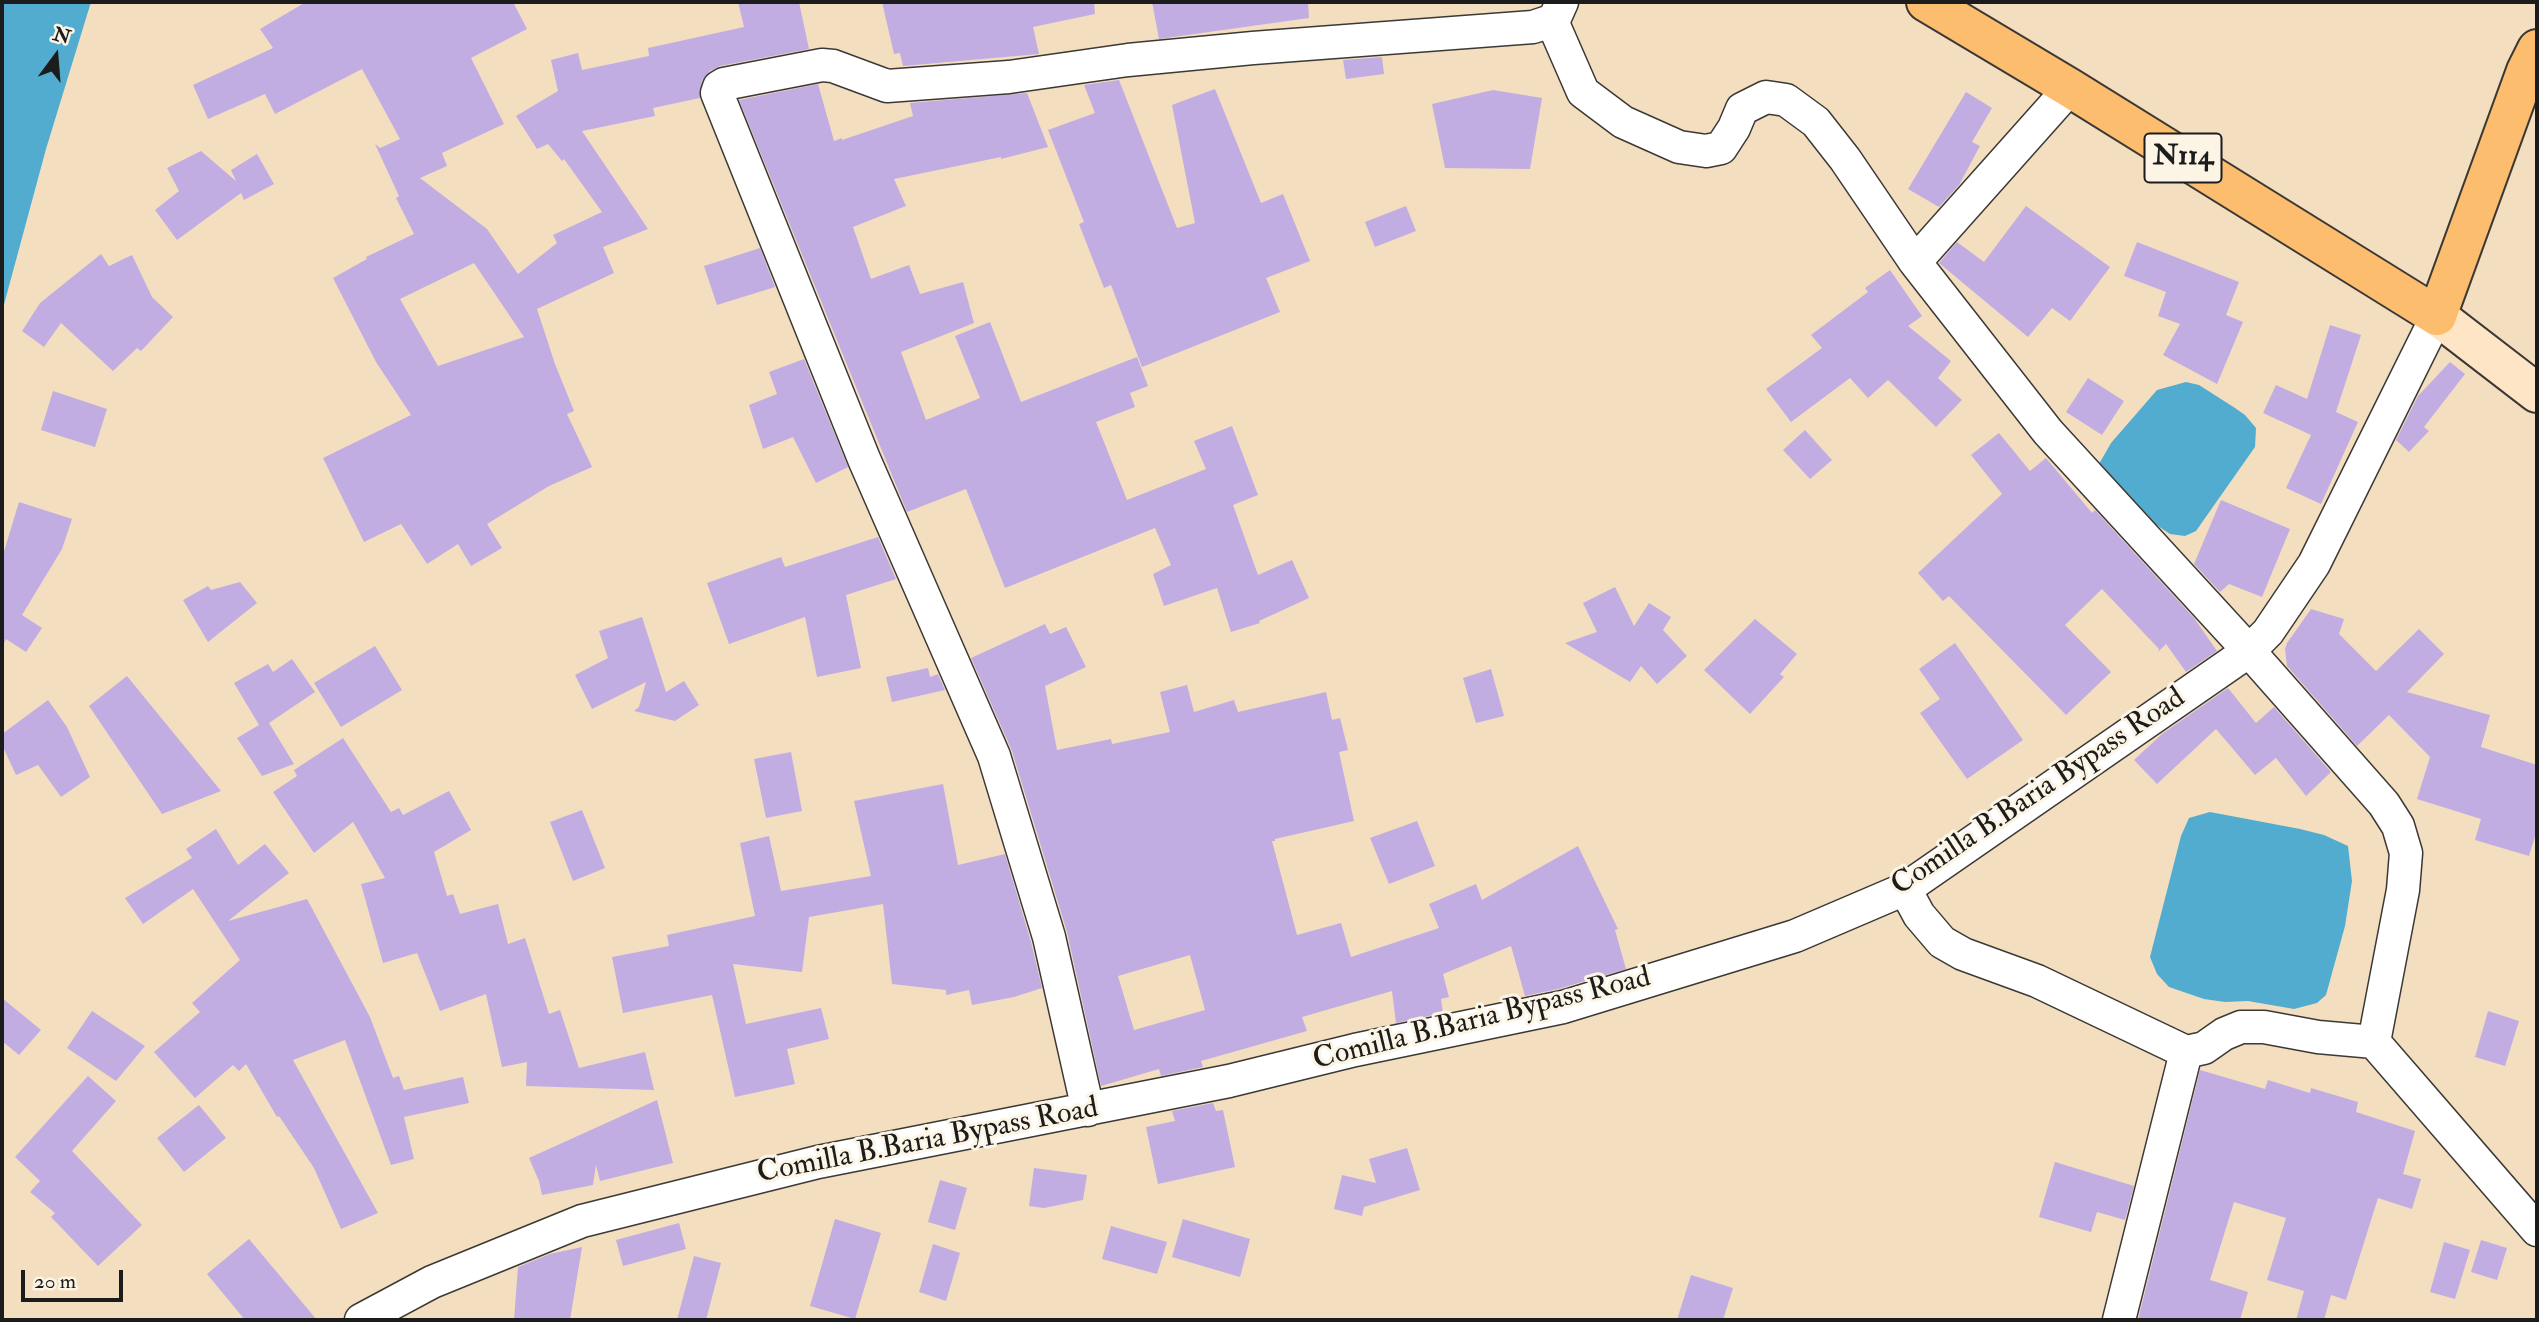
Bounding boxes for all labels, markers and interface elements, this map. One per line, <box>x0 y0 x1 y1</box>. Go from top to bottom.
north arrow <box>21 21 91 91</box>
text: N <box>50 22 73 50</box>
road number: N114 <box>2144 134 2222 182</box>
street label: Comilla B.Baria Bypass Road <box>1885 681 2193 905</box>
street label: Comilla B.Baria Bypass Road <box>1309 961 1655 1079</box>
street label: Comilla B.Baria Bypass Road <box>754 1091 1102 1193</box>
scale bar <box>24 1256 126 1300</box>
text: 20 m <box>34 1268 76 1295</box>

